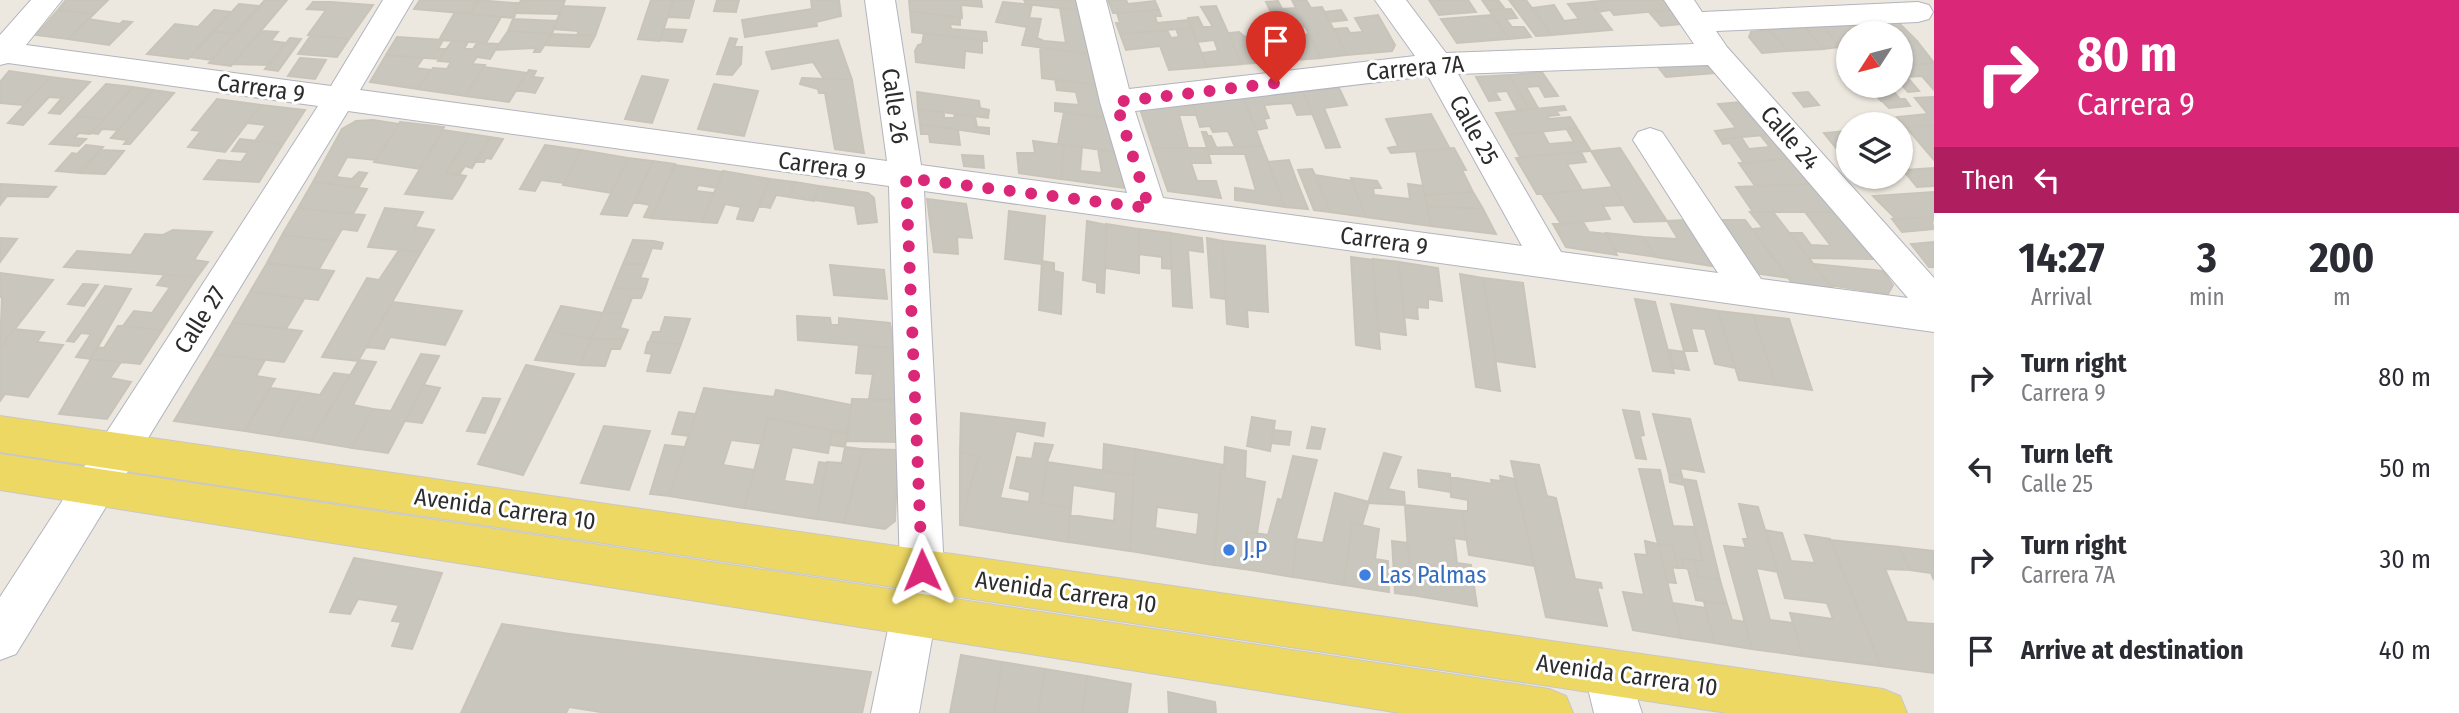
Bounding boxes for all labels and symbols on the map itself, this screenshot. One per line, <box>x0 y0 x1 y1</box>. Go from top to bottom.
pin <box>1246 11 1306 83</box>
north arrow <box>1836 21 1913 98</box>
street label: Carrera 7A <box>1365 50 1466 86</box>
street label: Calle 26 <box>876 66 914 146</box>
street label: Carrera 9 <box>215 68 307 108</box>
street label: Calle 25 <box>1444 90 1504 170</box>
street label: Calle 24 <box>1755 100 1825 176</box>
street label: Carrera 9 <box>776 146 868 186</box>
street label: Carrera 9 <box>1338 221 1430 261</box>
street label: Calle 27 <box>169 281 232 359</box>
street label: Avenida Carrera 10 <box>413 482 597 536</box>
position arrow <box>885 533 959 607</box>
place label: J.P <box>1243 536 1267 564</box>
marker: J.P <box>1221 542 1237 558</box>
place label: Las Palmas <box>1379 561 1486 589</box>
street label: Avenida Carrera 10 <box>974 565 1158 619</box>
marker: Las Palmas <box>1357 567 1373 583</box>
street label: Avenida Carrera 10 <box>1535 648 1719 702</box>

